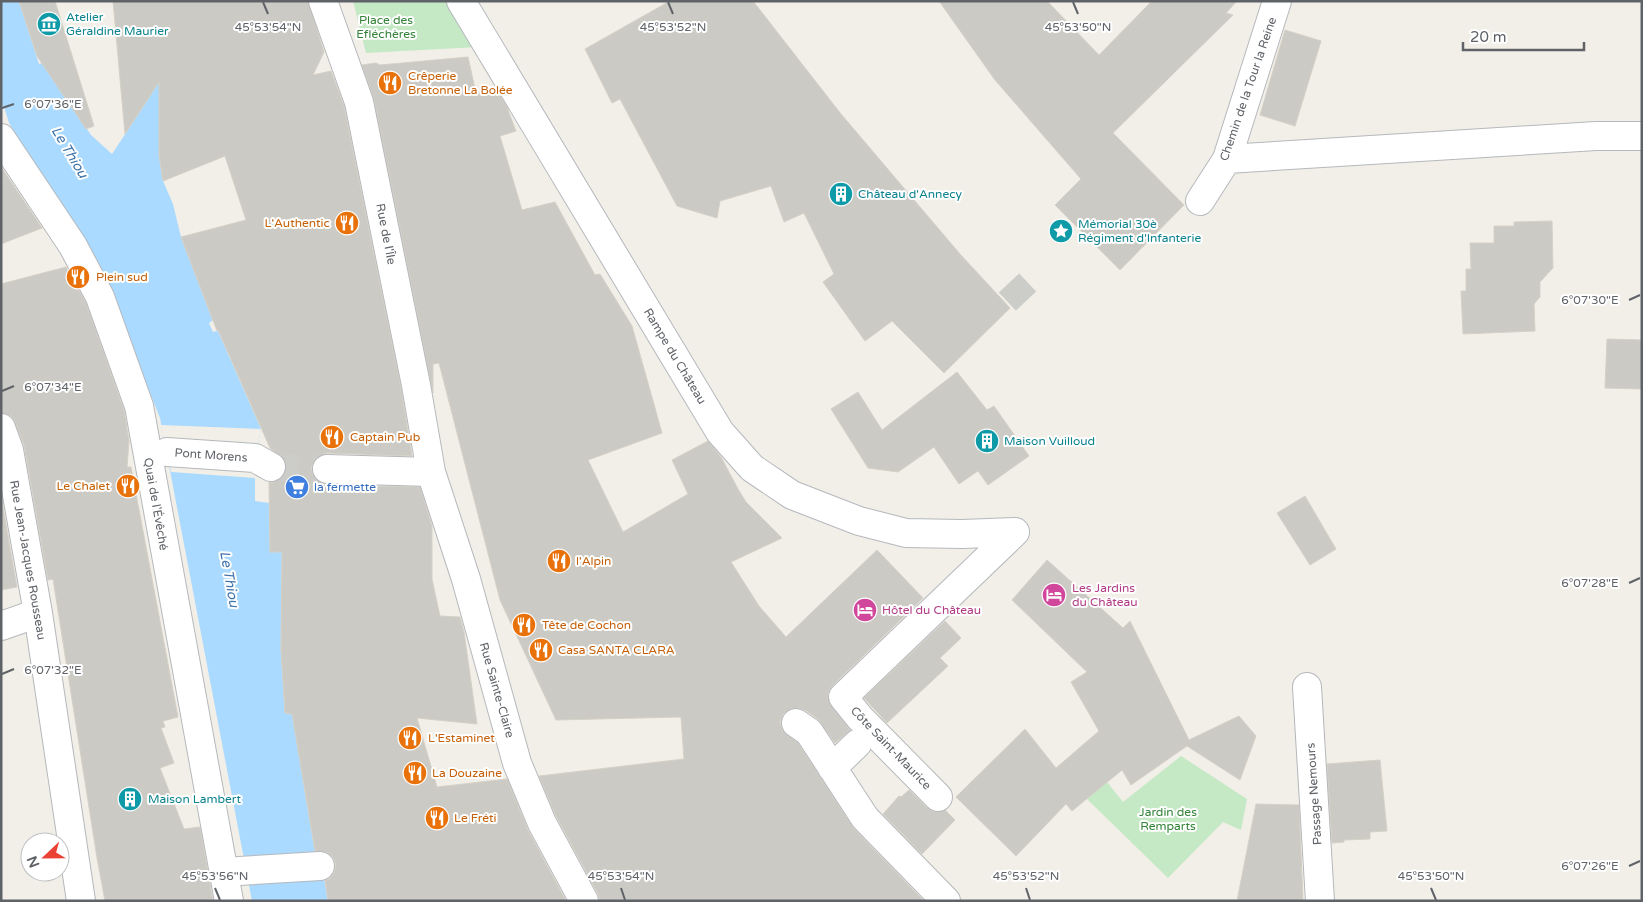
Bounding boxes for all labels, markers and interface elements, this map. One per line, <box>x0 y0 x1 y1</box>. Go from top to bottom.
place label: Atelier Géraldine Maurier <box>66 10 169 38</box>
museum icon: Atelier Géraldine Maurier <box>36 11 62 37</box>
park label: Place des Efléchères <box>356 13 416 41</box>
street label: Chemin de la Tour la Reine <box>1217 15 1279 163</box>
text: 45°53'54"N <box>235 20 301 34</box>
text: 45°53'52"N <box>640 20 706 34</box>
text: 45°53'50"N <box>1045 20 1111 34</box>
scale bar <box>1463 20 1584 52</box>
text: 20 m <box>1470 28 1507 46</box>
place label: Crêperie Bretonne La Bolée <box>408 69 513 97</box>
restaurant icon: Crêperie Bretonne La Bolée <box>377 70 403 96</box>
text: 6°07'36"E <box>24 97 82 111</box>
water label: Le Thiou <box>48 123 92 182</box>
building icon: Château d'Annecy <box>828 181 854 207</box>
place label: Château d'Annecy <box>858 187 963 201</box>
street label: Rue de l'Île <box>373 202 399 266</box>
restaurant icon: L'Authentic <box>334 210 360 236</box>
place label: L'Authentic <box>265 216 330 230</box>
place label: Mémorial 30è Régiment d'Infanterie <box>1078 217 1201 245</box>
place icon: Mémorial 30è Régiment d'Infanterie <box>1048 218 1074 244</box>
restaurant icon: Plein sud <box>65 264 91 290</box>
place label: Plein sud <box>96 270 148 284</box>
text: 6°07'30"E <box>1561 293 1619 307</box>
street label: Rampe du Château <box>641 306 709 406</box>
text: 6°07'34"E <box>24 380 82 394</box>
restaurant icon: Captain Pub <box>319 424 345 450</box>
building icon: Maison Vuilloud <box>974 428 1000 454</box>
place label: Captain Pub <box>350 430 420 444</box>
place label: Maison Vuilloud <box>1004 434 1095 448</box>
street label: Pont Morens <box>174 445 248 465</box>
street label: Quai de l'Évêché <box>141 457 171 552</box>
restaurant icon: Le Chalet <box>115 473 141 499</box>
supermarket icon: la fermette <box>284 474 310 500</box>
street label: Rue Jean-Jacques Rousseau <box>7 479 49 641</box>
place label: Le Chalet <box>56 479 110 493</box>
place label: la fermette <box>314 480 376 494</box>
restaurant icon: l'Alpin <box>546 548 572 574</box>
water label: Le Thiou <box>216 549 243 610</box>
place label: l'Alpin <box>576 554 611 568</box>
text: 6°07'28"E <box>1561 576 1619 590</box>
place label: Les Jardins du Château <box>1072 581 1138 609</box>
hotel icon: Les Jardins du Château <box>1041 582 1067 608</box>
hotel icon: Hôtel du Château <box>852 597 878 623</box>
place label: Hôtel du Château <box>882 603 981 617</box>
restaurant icon: Tête de Cochon <box>511 612 537 638</box>
place label: Tête de Cochon <box>542 618 631 632</box>
restaurant icon: Casa SANTA CLARA <box>528 637 554 663</box>
street label: Rue Sainte-Claire <box>477 641 517 739</box>
place label: Casa SANTA CLARA <box>558 643 675 657</box>
text: 6°07'32"E <box>24 663 82 677</box>
street label: Côte Saint-Maurice <box>848 704 934 793</box>
restaurant icon: L'Estaminet <box>397 725 423 751</box>
place label: L'Estaminet <box>428 731 495 745</box>
street label: Passage Nemours <box>1303 742 1325 846</box>
restaurant icon: La Douzaine <box>402 760 428 786</box>
place label: La Douzaine <box>432 766 502 780</box>
building icon: Maison Lambert <box>117 786 143 812</box>
place label: Maison Lambert <box>148 792 241 806</box>
restaurant icon: Le Fréti <box>424 805 450 831</box>
park label: Jardin des Remparts <box>1139 805 1197 833</box>
place label: Le Fréti <box>454 811 497 825</box>
north arrow <box>20 832 70 882</box>
text: N <box>23 853 43 870</box>
text: 6°07'26"E <box>1561 859 1619 873</box>
text: 45°53'56"N <box>182 869 248 883</box>
text: 45°53'54"N <box>588 869 654 883</box>
text: 45°53'52"N <box>993 869 1059 883</box>
text: 45°53'50"N <box>1398 869 1464 883</box>

